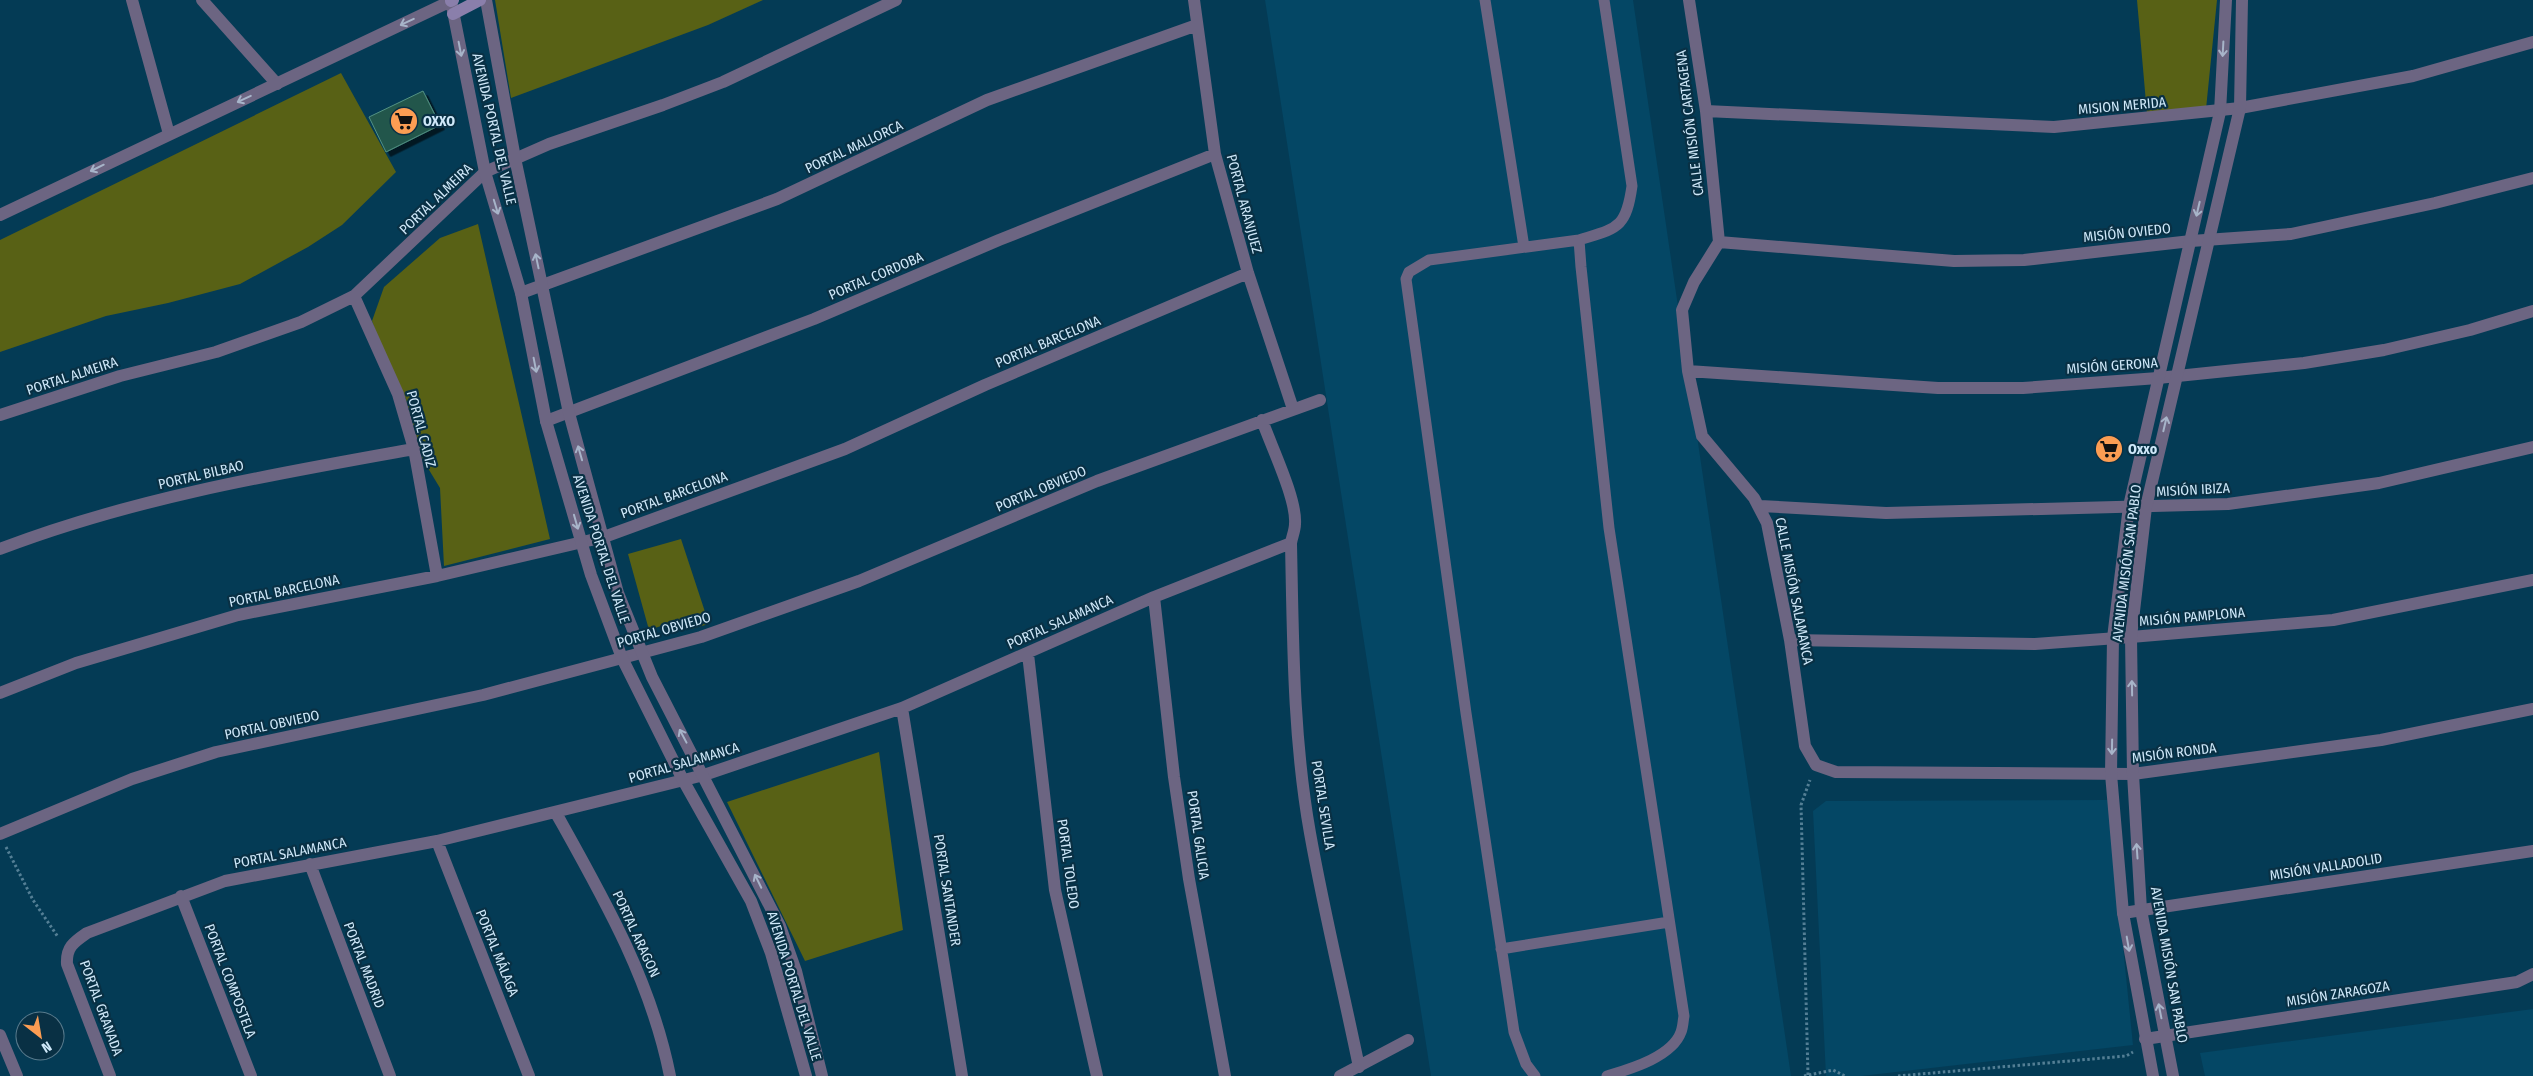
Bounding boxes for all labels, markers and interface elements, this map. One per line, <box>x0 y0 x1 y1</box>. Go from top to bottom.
one-way arrow <box>399 17 414 27</box>
one-way arrow <box>456 40 465 56</box>
one-way arrow <box>2219 40 2228 56</box>
street label: CALLE MISIÓN CARTAGENA <box>1672 48 1707 197</box>
street label: AVENIDA PORTAL DEL VALLE <box>468 51 520 207</box>
street label: MISION MERIDA <box>2077 94 2167 118</box>
one-way arrow <box>237 95 252 104</box>
supermarket icon: OXXO <box>389 106 419 136</box>
place label: OXXO <box>423 113 455 130</box>
street label: PORTAL MALLORCA <box>802 117 906 177</box>
street label: PORTAL ARANJUEZ <box>1223 152 1266 256</box>
street label: PORTAL ALMEIRA <box>396 160 476 238</box>
one-way arrow <box>90 164 105 173</box>
one-way arrow <box>491 199 501 215</box>
one-way arrow <box>2193 200 2202 216</box>
street label: MISIÓN OVIEDO <box>2082 219 2172 246</box>
street label: PORTAL CORDOBA <box>826 248 926 304</box>
one-way arrow <box>532 253 541 269</box>
street label: PORTAL BARCELONA <box>993 312 1104 372</box>
street label: PORTAL ALMEIRA <box>24 353 120 399</box>
street label: MISIÓN GERONA <box>2066 353 2159 378</box>
one-way arrow <box>531 356 541 372</box>
street label: PORTAL CADIZ <box>403 389 440 470</box>
one-way arrow <box>2161 416 2170 432</box>
supermarket icon: Oxxo <box>2094 434 2124 464</box>
place label: Oxxo <box>2128 441 2158 458</box>
one-way arrow <box>575 446 585 462</box>
street label: PORTAL BILBAO <box>157 457 246 493</box>
street label: PORTAL OBVIEDO <box>993 462 1089 516</box>
street label: PORTAL BARCELONA <box>618 468 730 522</box>
street label: AVENIDA PORTAL DEL VALLE <box>569 473 633 626</box>
street label: MISIÓN IBIZA <box>2156 479 2231 500</box>
street label: AVENIDA MISIÓN SAN PABLO <box>2108 483 2145 643</box>
one-way arrow <box>571 514 581 530</box>
street label: CALLE MISIÓN SALAMANCA <box>1771 516 1818 667</box>
street label: PORTAL BARCELONA <box>227 571 341 611</box>
street label: PORTAL SALAMANCA <box>1004 591 1116 653</box>
street label: MISIÓN PAMPLONA <box>2138 603 2246 630</box>
street label: PORTAL OBVIEDO <box>615 608 713 651</box>
one-way arrow <box>2127 680 2137 696</box>
street label: PORTAL OBVIEDO <box>223 707 321 743</box>
one-way arrow <box>678 730 688 744</box>
street label: MISIÓN RONDA <box>2131 738 2218 767</box>
street label: PORTAL SALAMANCA <box>627 739 742 787</box>
one-way arrow <box>2107 739 2116 755</box>
street label: PORTAL SEVILLA <box>1308 759 1339 851</box>
street label: PORTAL GALICIA <box>1183 789 1213 881</box>
street label: PORTAL TOLEDO <box>1053 818 1083 910</box>
street label: PORTAL SANTANDER <box>930 833 964 947</box>
street label: PORTAL SALAMANCA <box>232 834 348 872</box>
one-way arrow <box>2133 843 2142 859</box>
street label: MISIÓN VALLADOLID <box>2268 849 2384 884</box>
one-way arrow <box>753 874 762 889</box>
street label: AVENIDA MISIÓN SAN PABLO <box>2147 885 2192 1045</box>
street label: PORTAL ARAGON <box>609 888 663 980</box>
street label: PORTAL MÁLAGA <box>472 907 523 1000</box>
street label: AVENIDA PORTAL DEL VALLE <box>763 909 825 1063</box>
street label: PORTAL MADRID <box>340 919 388 1011</box>
street label: PORTAL COMPOSTELA <box>200 921 260 1041</box>
one-way arrow <box>2124 935 2134 951</box>
street label: PORTAL GRANADA <box>76 958 126 1059</box>
street label: MISIÓN ZARAGOZA <box>2285 976 2391 1011</box>
one-way arrow <box>2155 1003 2165 1019</box>
north arrow <box>15 1011 65 1061</box>
text: N <box>38 1037 54 1056</box>

